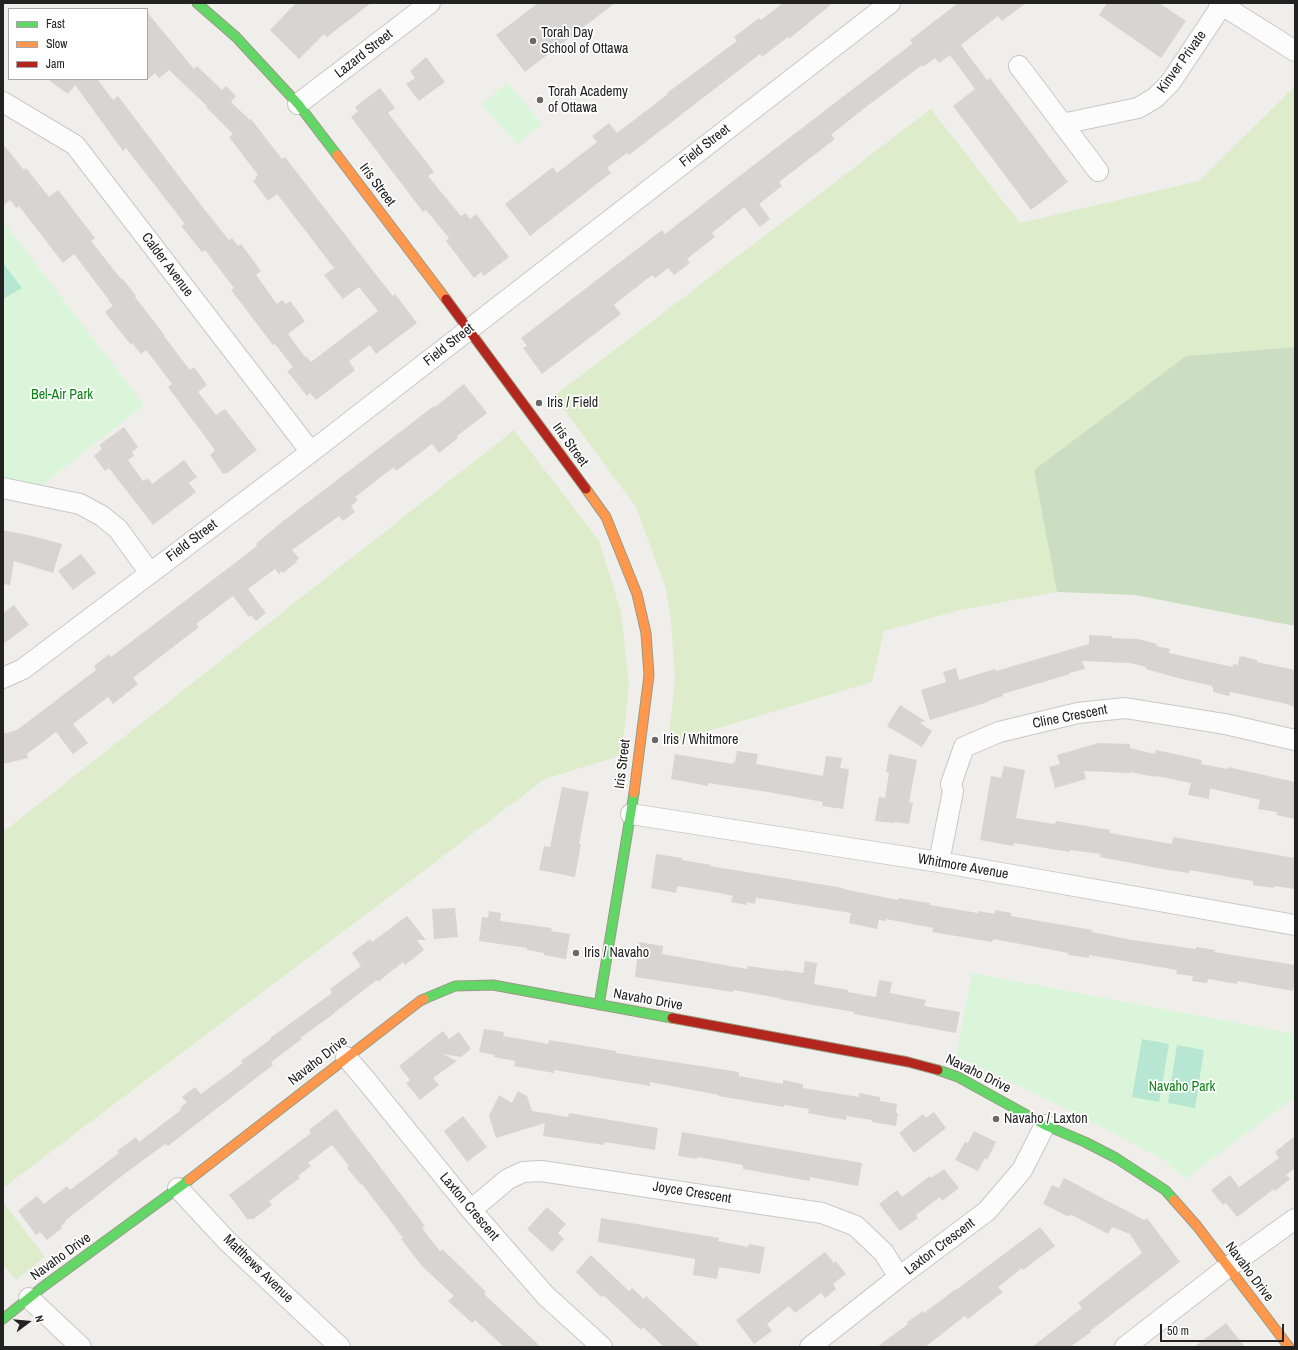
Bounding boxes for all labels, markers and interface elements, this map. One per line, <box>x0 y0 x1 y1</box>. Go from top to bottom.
legend <box>8 8 148 80</box>
text: Fast <box>46 16 65 32</box>
place label: Torah Day School of Ottawa <box>541 25 628 58</box>
street label: Lazard Street <box>332 26 396 82</box>
street label: Kinver Private <box>1154 28 1210 96</box>
text: Slow <box>46 36 67 52</box>
marker: Torah Day School of Ottawa <box>528 36 538 46</box>
text: Jam <box>46 56 65 72</box>
place label: Torah Academy of Ottawa <box>548 84 628 116</box>
marker: Torah Academy of Ottawa <box>535 95 545 105</box>
street label: Field Street <box>676 121 734 171</box>
street label: Iris Street <box>355 160 399 210</box>
street label: Calder Avenue <box>138 230 196 300</box>
street label: Field Street <box>420 320 478 370</box>
park label: Bel-Air Park <box>31 387 93 403</box>
place label: Iris / Field <box>547 395 598 411</box>
marker: Iris / Field <box>534 398 544 408</box>
street label: Iris Street <box>549 420 591 470</box>
street label: Field Street <box>163 516 221 566</box>
street label: Cline Crescent <box>1031 702 1109 732</box>
place label: Iris / Whitmore <box>663 732 738 748</box>
marker: Iris / Whitmore <box>650 735 660 745</box>
street label: Iris Street <box>612 738 634 790</box>
street label: Whitmore Avenue <box>916 851 1010 883</box>
place label: Iris / Navaho <box>584 945 649 961</box>
marker: Iris / Navaho <box>571 948 581 958</box>
street label: Navaho Drive <box>612 986 684 1014</box>
street label: Navaho Drive <box>285 1033 351 1089</box>
street label: Navaho Drive <box>943 1051 1013 1097</box>
park label: Navaho Park <box>1149 1079 1215 1095</box>
place label: Navaho / Laxton <box>1004 1111 1088 1127</box>
marker: Navaho / Laxton <box>991 1114 1001 1124</box>
street label: Laxton Crescent <box>436 1170 502 1244</box>
street label: Joyce Crescent <box>652 1179 732 1207</box>
street label: Laxton Crescent <box>902 1215 978 1279</box>
street label: Navaho Drive <box>28 1230 94 1284</box>
street label: Matthews Avenue <box>219 1231 297 1307</box>
street label: Navaho Drive <box>1221 1239 1277 1305</box>
north arrow <box>8 1302 48 1342</box>
text: N <box>32 1314 47 1324</box>
scale bar <box>1162 1316 1286 1342</box>
text: 50 m <box>1167 1323 1189 1339</box>

